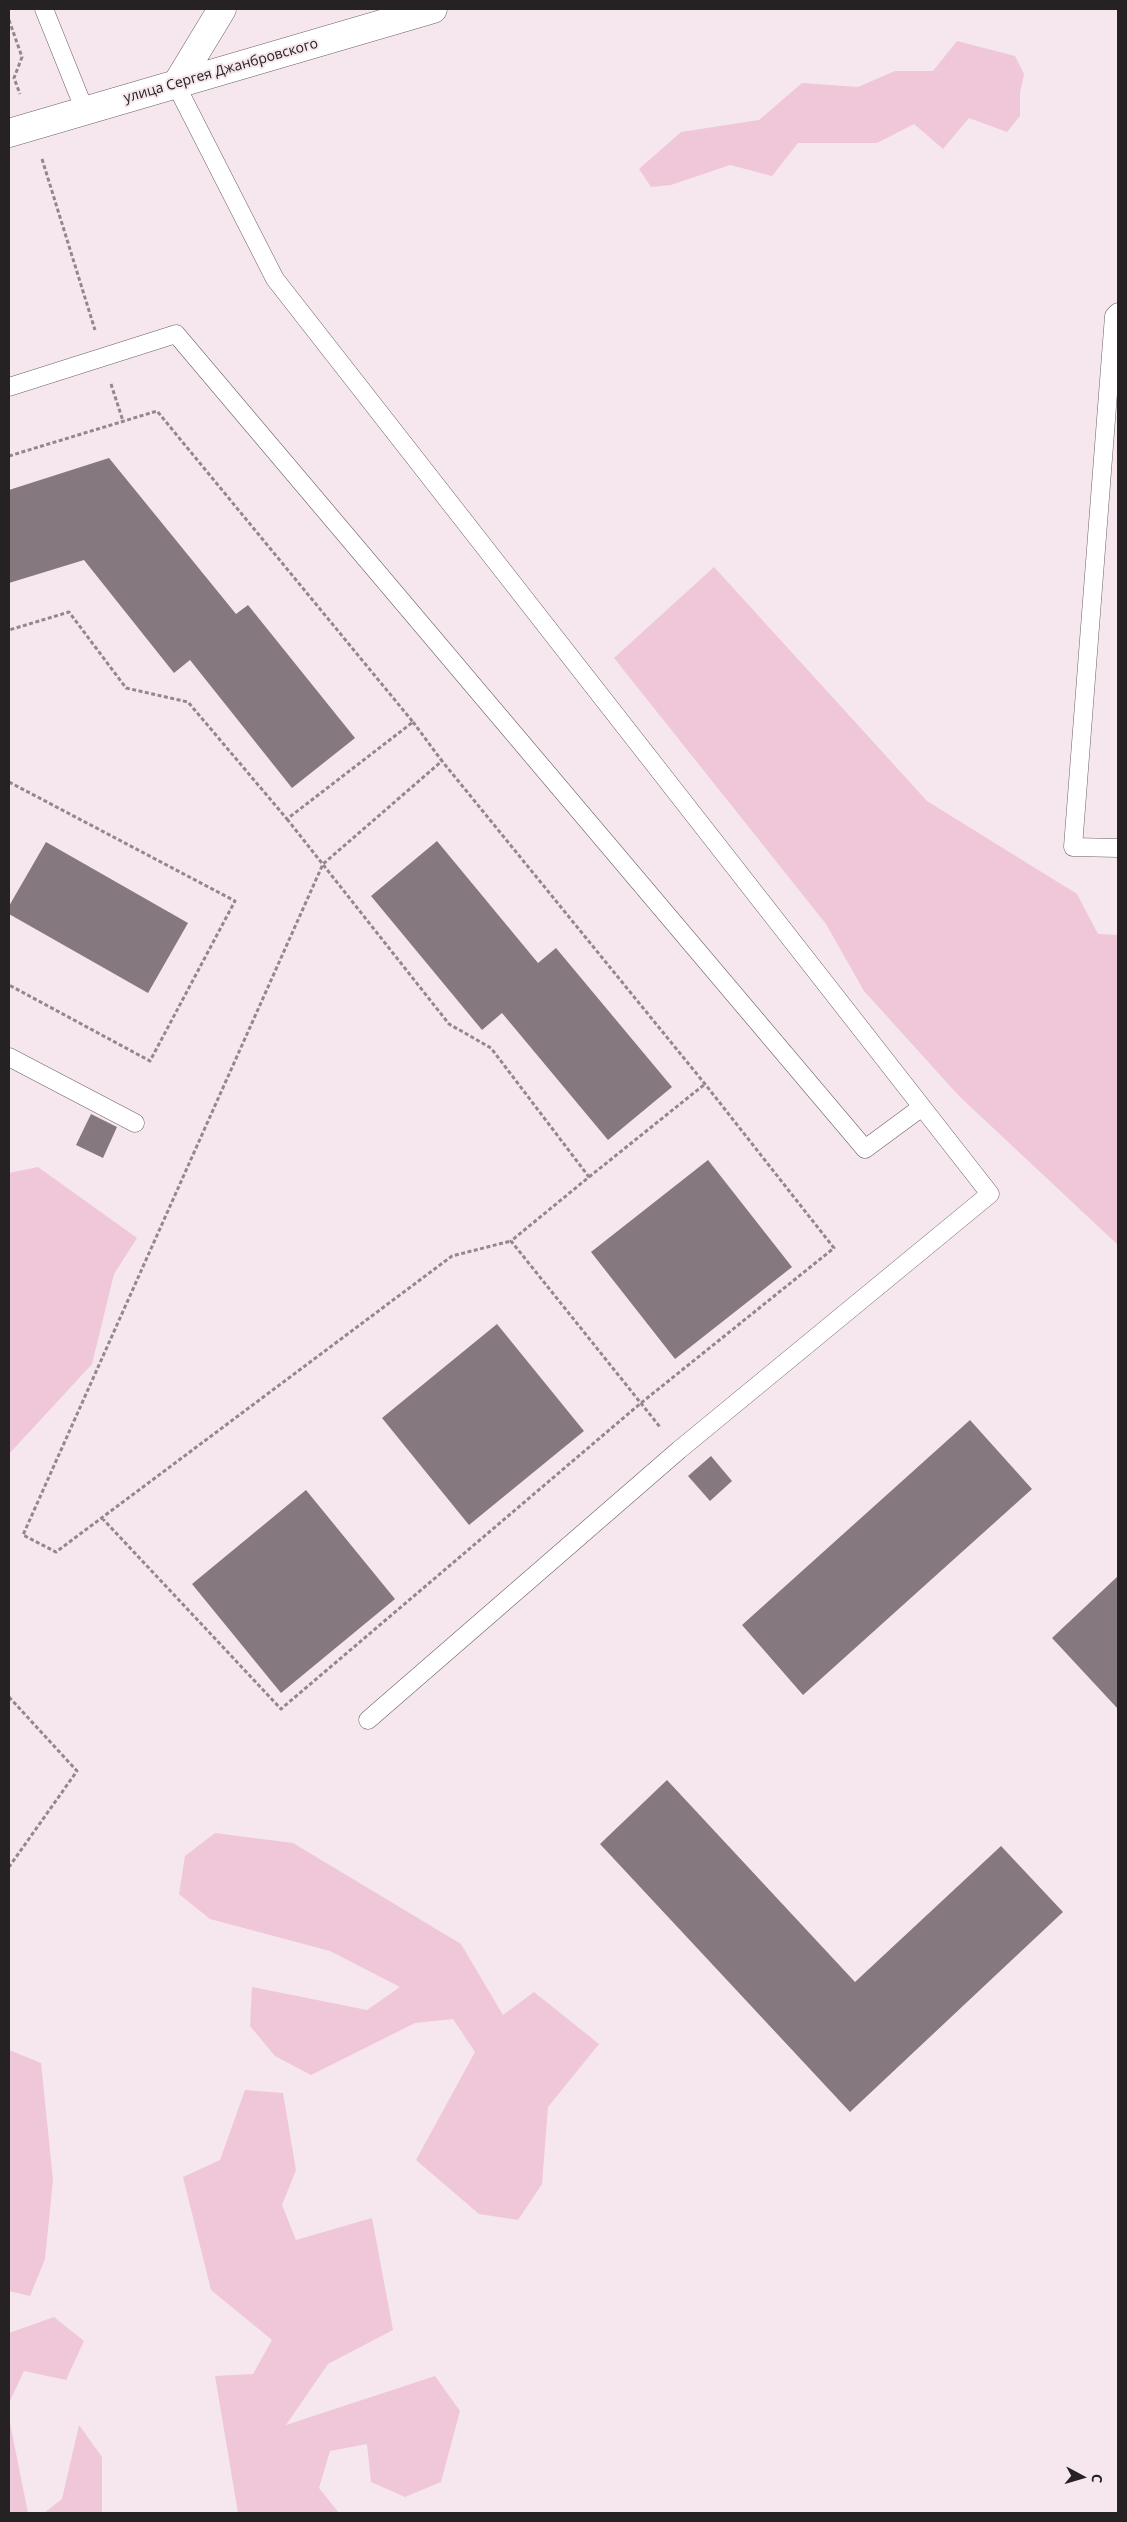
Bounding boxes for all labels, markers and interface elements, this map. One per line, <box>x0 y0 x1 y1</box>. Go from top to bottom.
street label: улица Сергея Джанбровского <box>122 35 320 107</box>
north arrow <box>1057 2452 1107 2502</box>
text: С <box>1088 2473 1107 2484</box>

